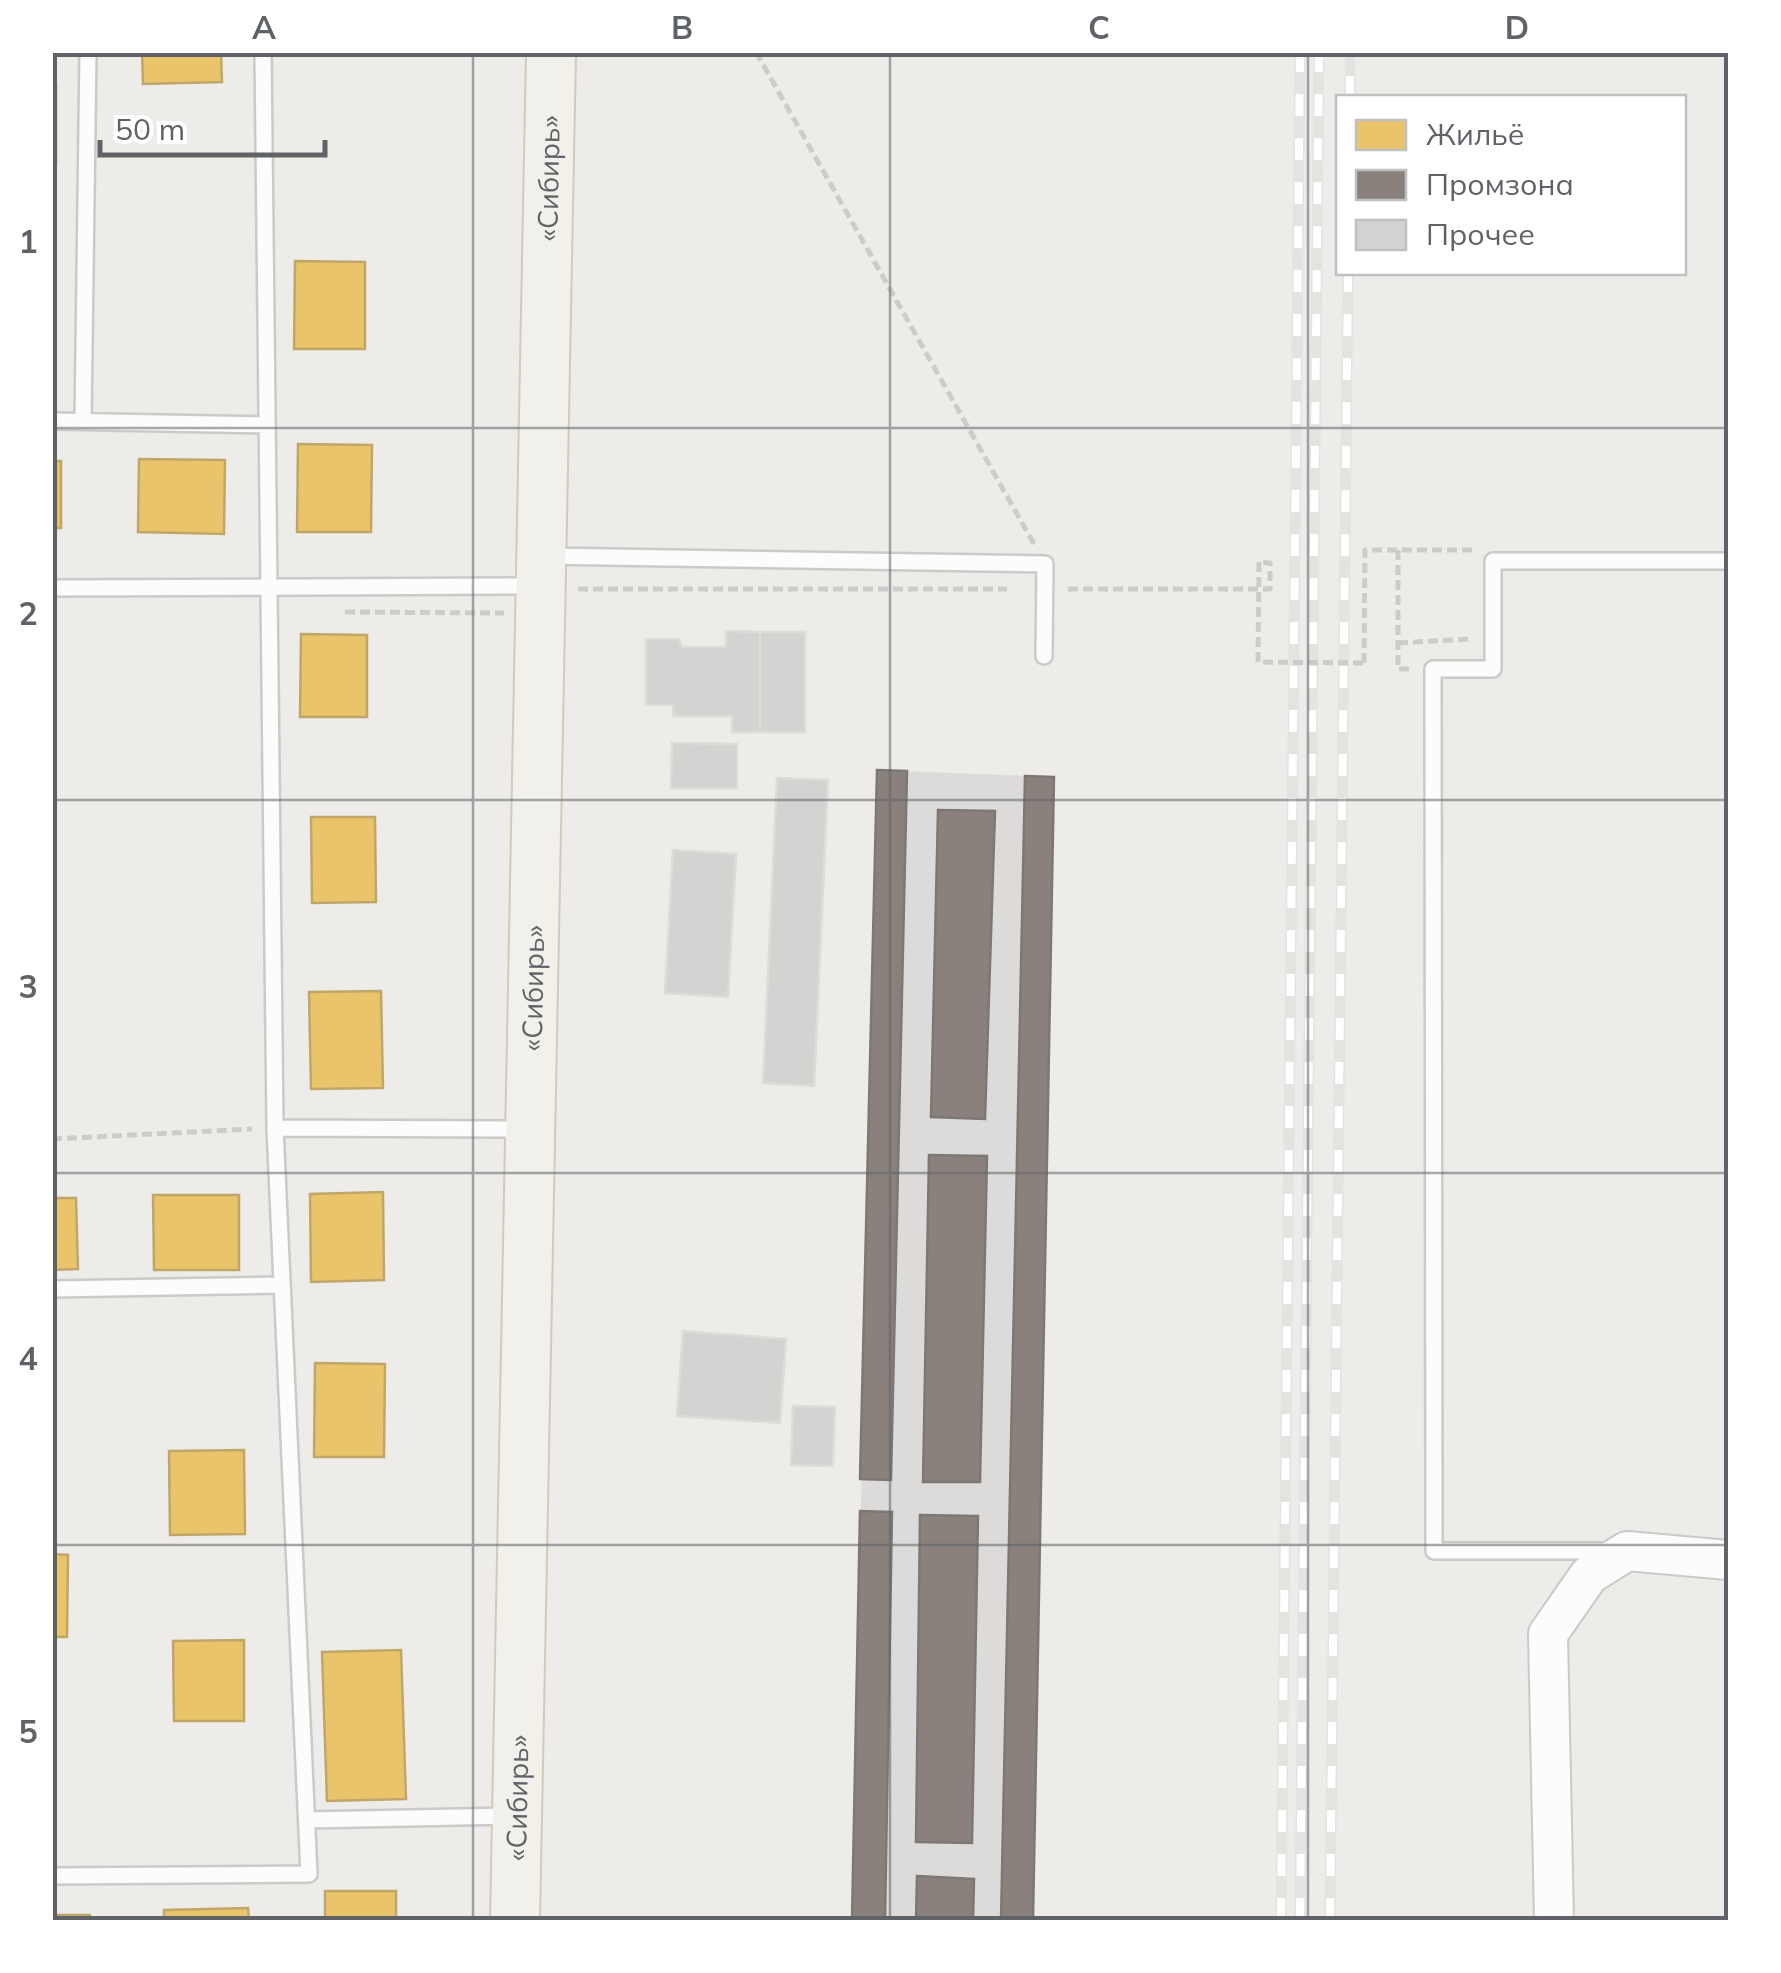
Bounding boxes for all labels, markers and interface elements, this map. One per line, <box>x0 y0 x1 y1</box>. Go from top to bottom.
text: A <box>252 7 276 47</box>
text: B <box>671 7 693 47</box>
text: C <box>1088 7 1110 47</box>
text: D <box>1505 7 1529 47</box>
scale bar <box>100 95 325 157</box>
legend <box>1336 95 1686 275</box>
text: 50 m <box>115 110 185 148</box>
street label: «Сибирь» <box>529 115 567 242</box>
text: Жильё <box>1426 115 1524 153</box>
text: Промзона <box>1426 165 1574 203</box>
text: Прочее <box>1426 215 1535 253</box>
text: 1 <box>18 221 38 261</box>
text: 2 <box>18 593 38 633</box>
street label: «Сибирь» <box>514 925 551 1052</box>
text: 3 <box>18 966 38 1006</box>
text: 4 <box>18 1338 38 1378</box>
text: 5 <box>18 1711 38 1751</box>
street label: «Сибирь» <box>498 1735 536 1861</box>

